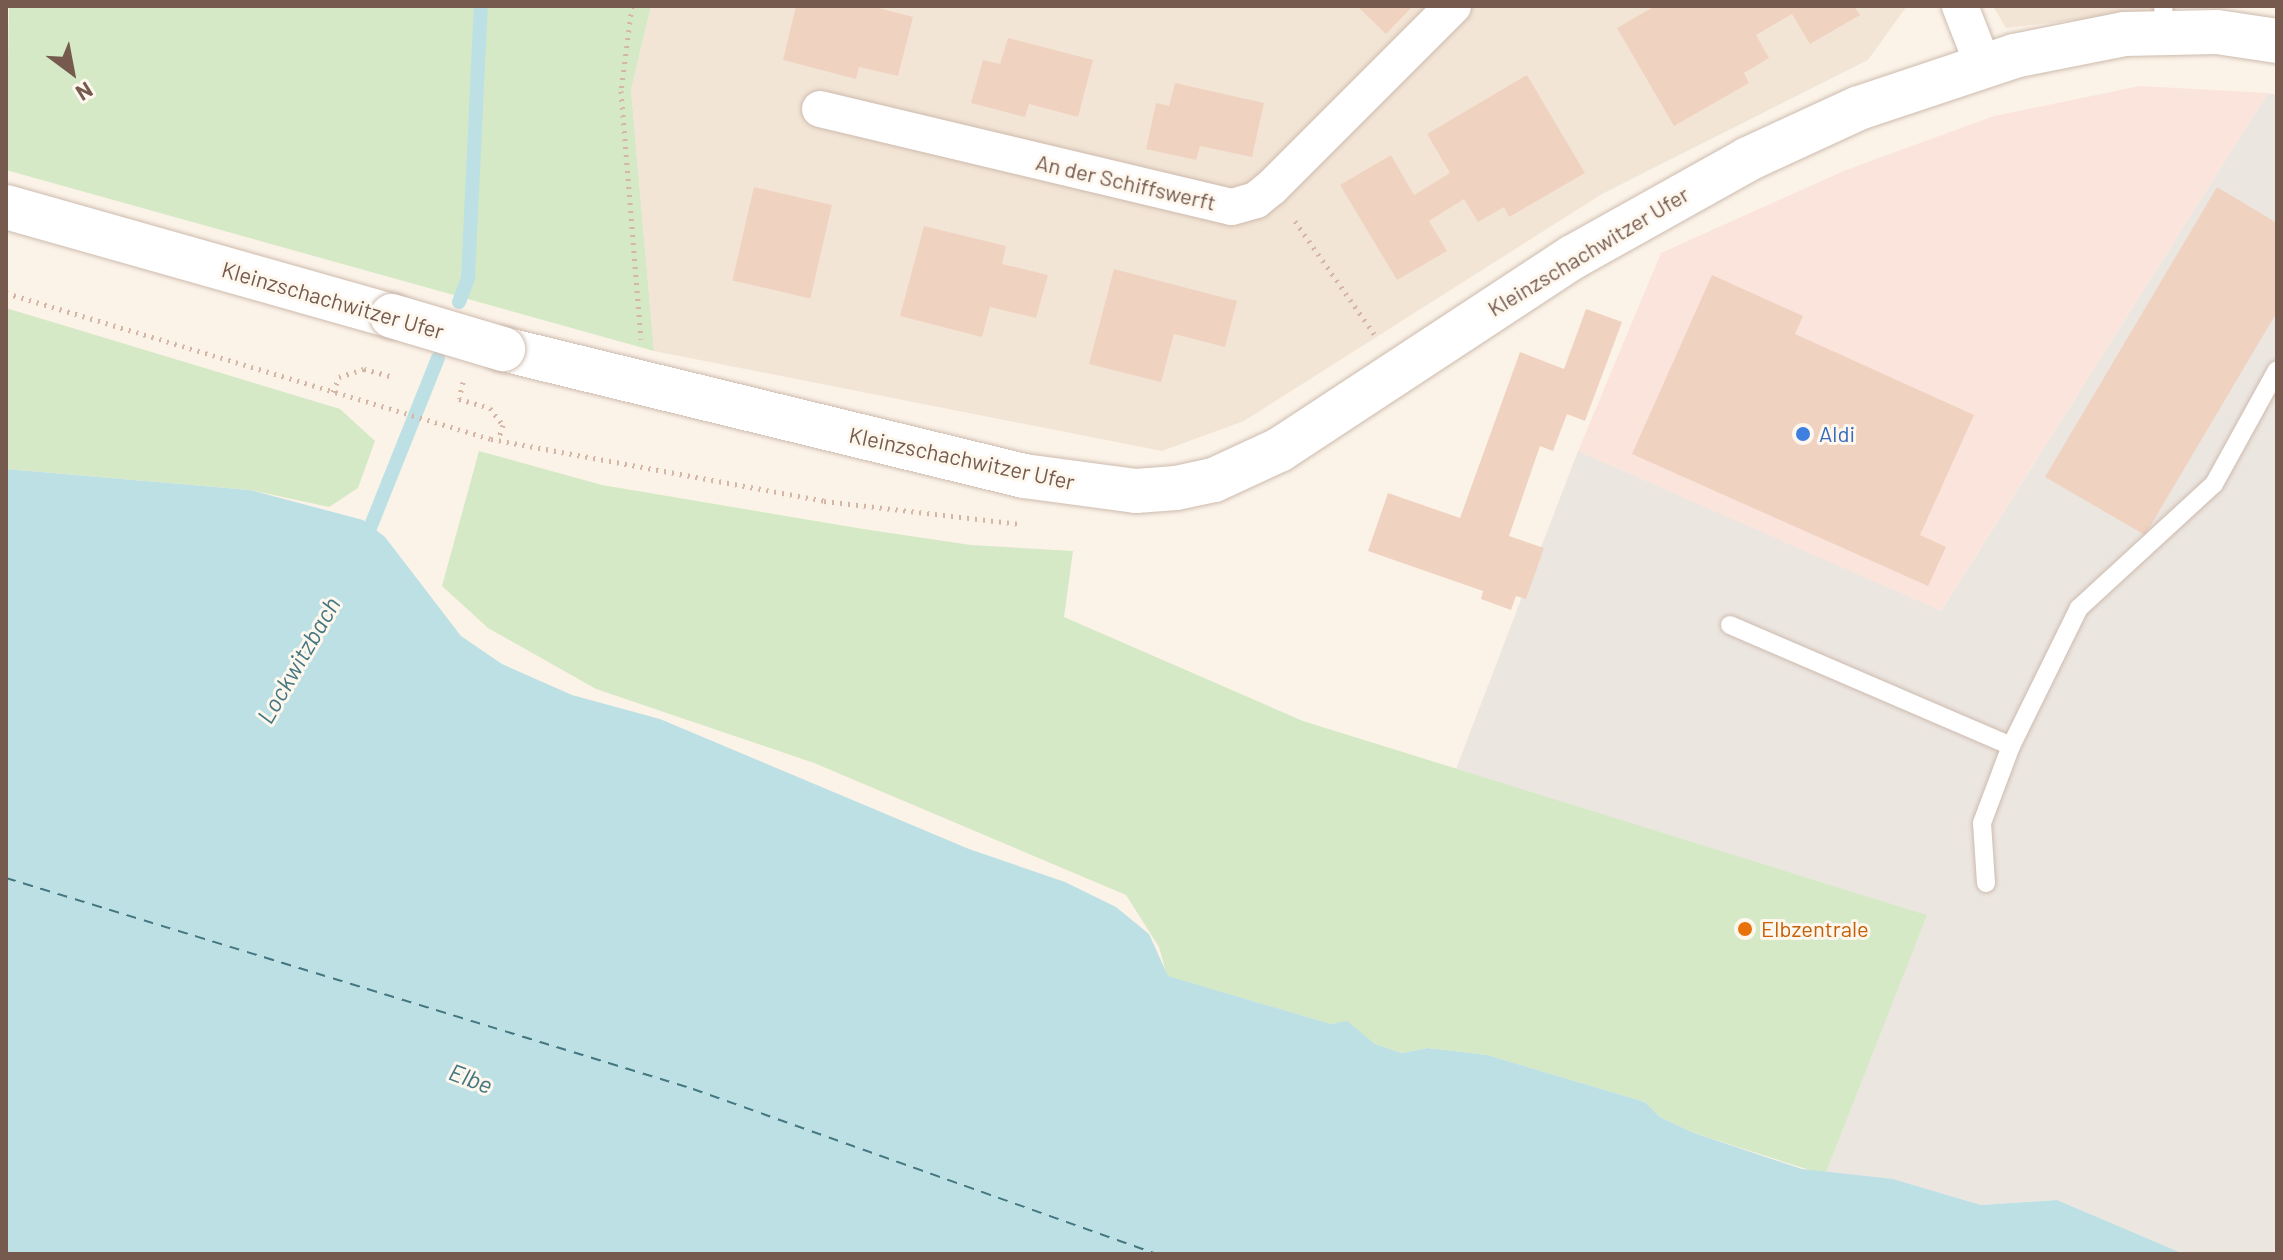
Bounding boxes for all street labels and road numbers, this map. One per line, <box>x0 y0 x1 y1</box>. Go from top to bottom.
street label: An der Schiffswerft <box>1033 148 1219 216</box>
street label: Kleinzschachwitzer Ufer <box>1483 180 1693 322</box>
street label: Kleinzschachwitzer Ufer <box>219 256 447 344</box>
street label: Kleinzschachwitzer Ufer <box>847 421 1077 495</box>

